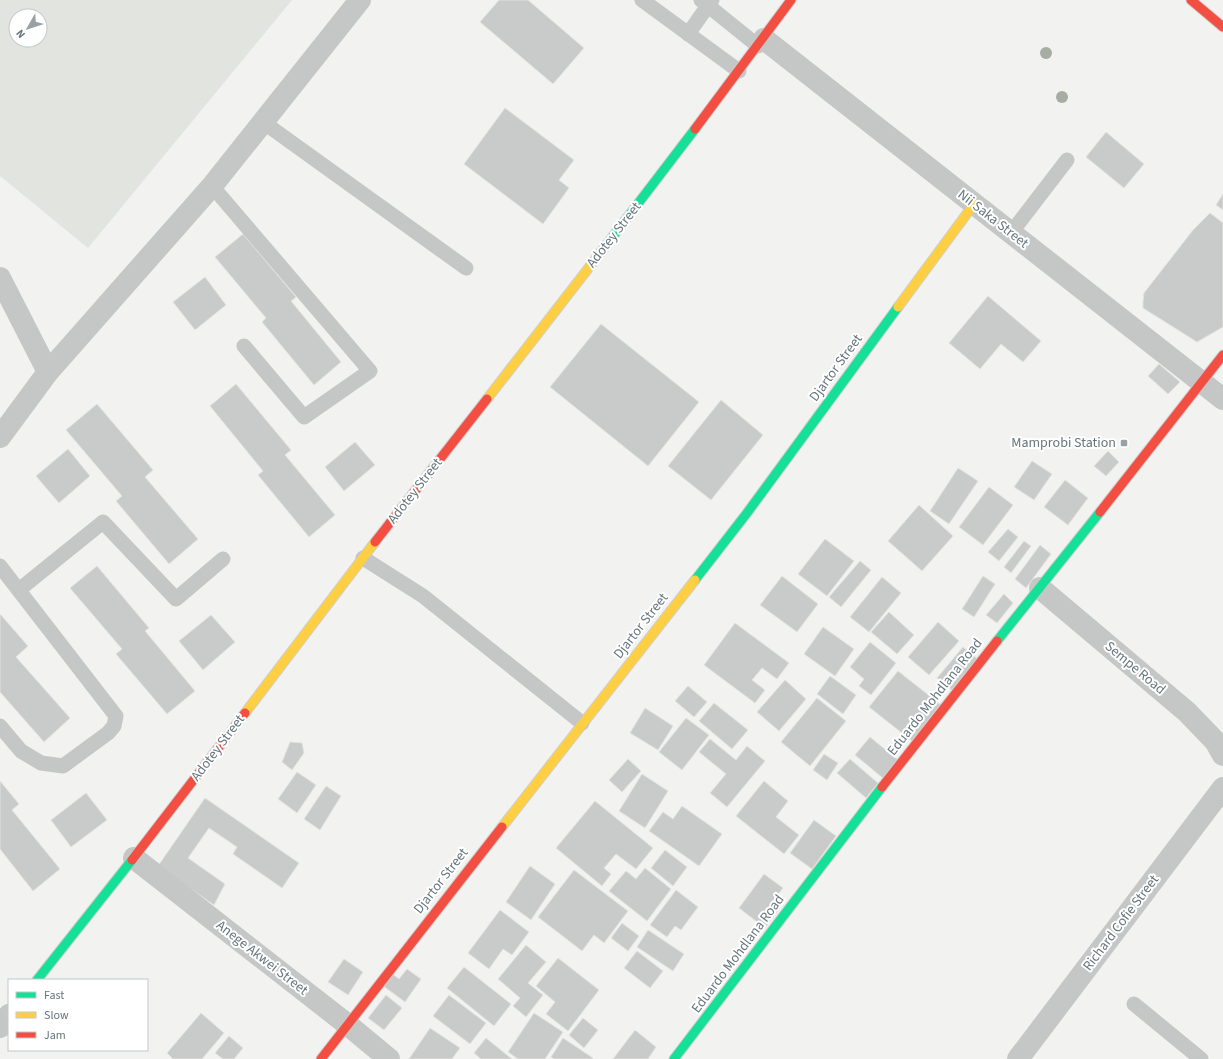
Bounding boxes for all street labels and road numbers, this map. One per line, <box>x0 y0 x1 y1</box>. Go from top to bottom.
street label: Nii Saka Street <box>953 185 1033 253</box>
street label: Adotey Street <box>582 198 646 272</box>
street label: Djartor Street <box>805 330 867 406</box>
street label: Adotey Street <box>383 454 447 528</box>
street label: Djartor Street <box>609 589 673 663</box>
street label: Eduardo Mohdlana Road <box>883 634 987 760</box>
street label: Sempe Road <box>1100 637 1170 699</box>
street label: Adotey Street <box>186 710 250 785</box>
street label: Djartor Street <box>409 844 473 918</box>
street label: Richard Cofie Street <box>1078 871 1164 975</box>
street label: Eduardo Mohdlana Road <box>687 891 789 1017</box>
street label: Anege Akwei Street <box>212 916 312 1000</box>

